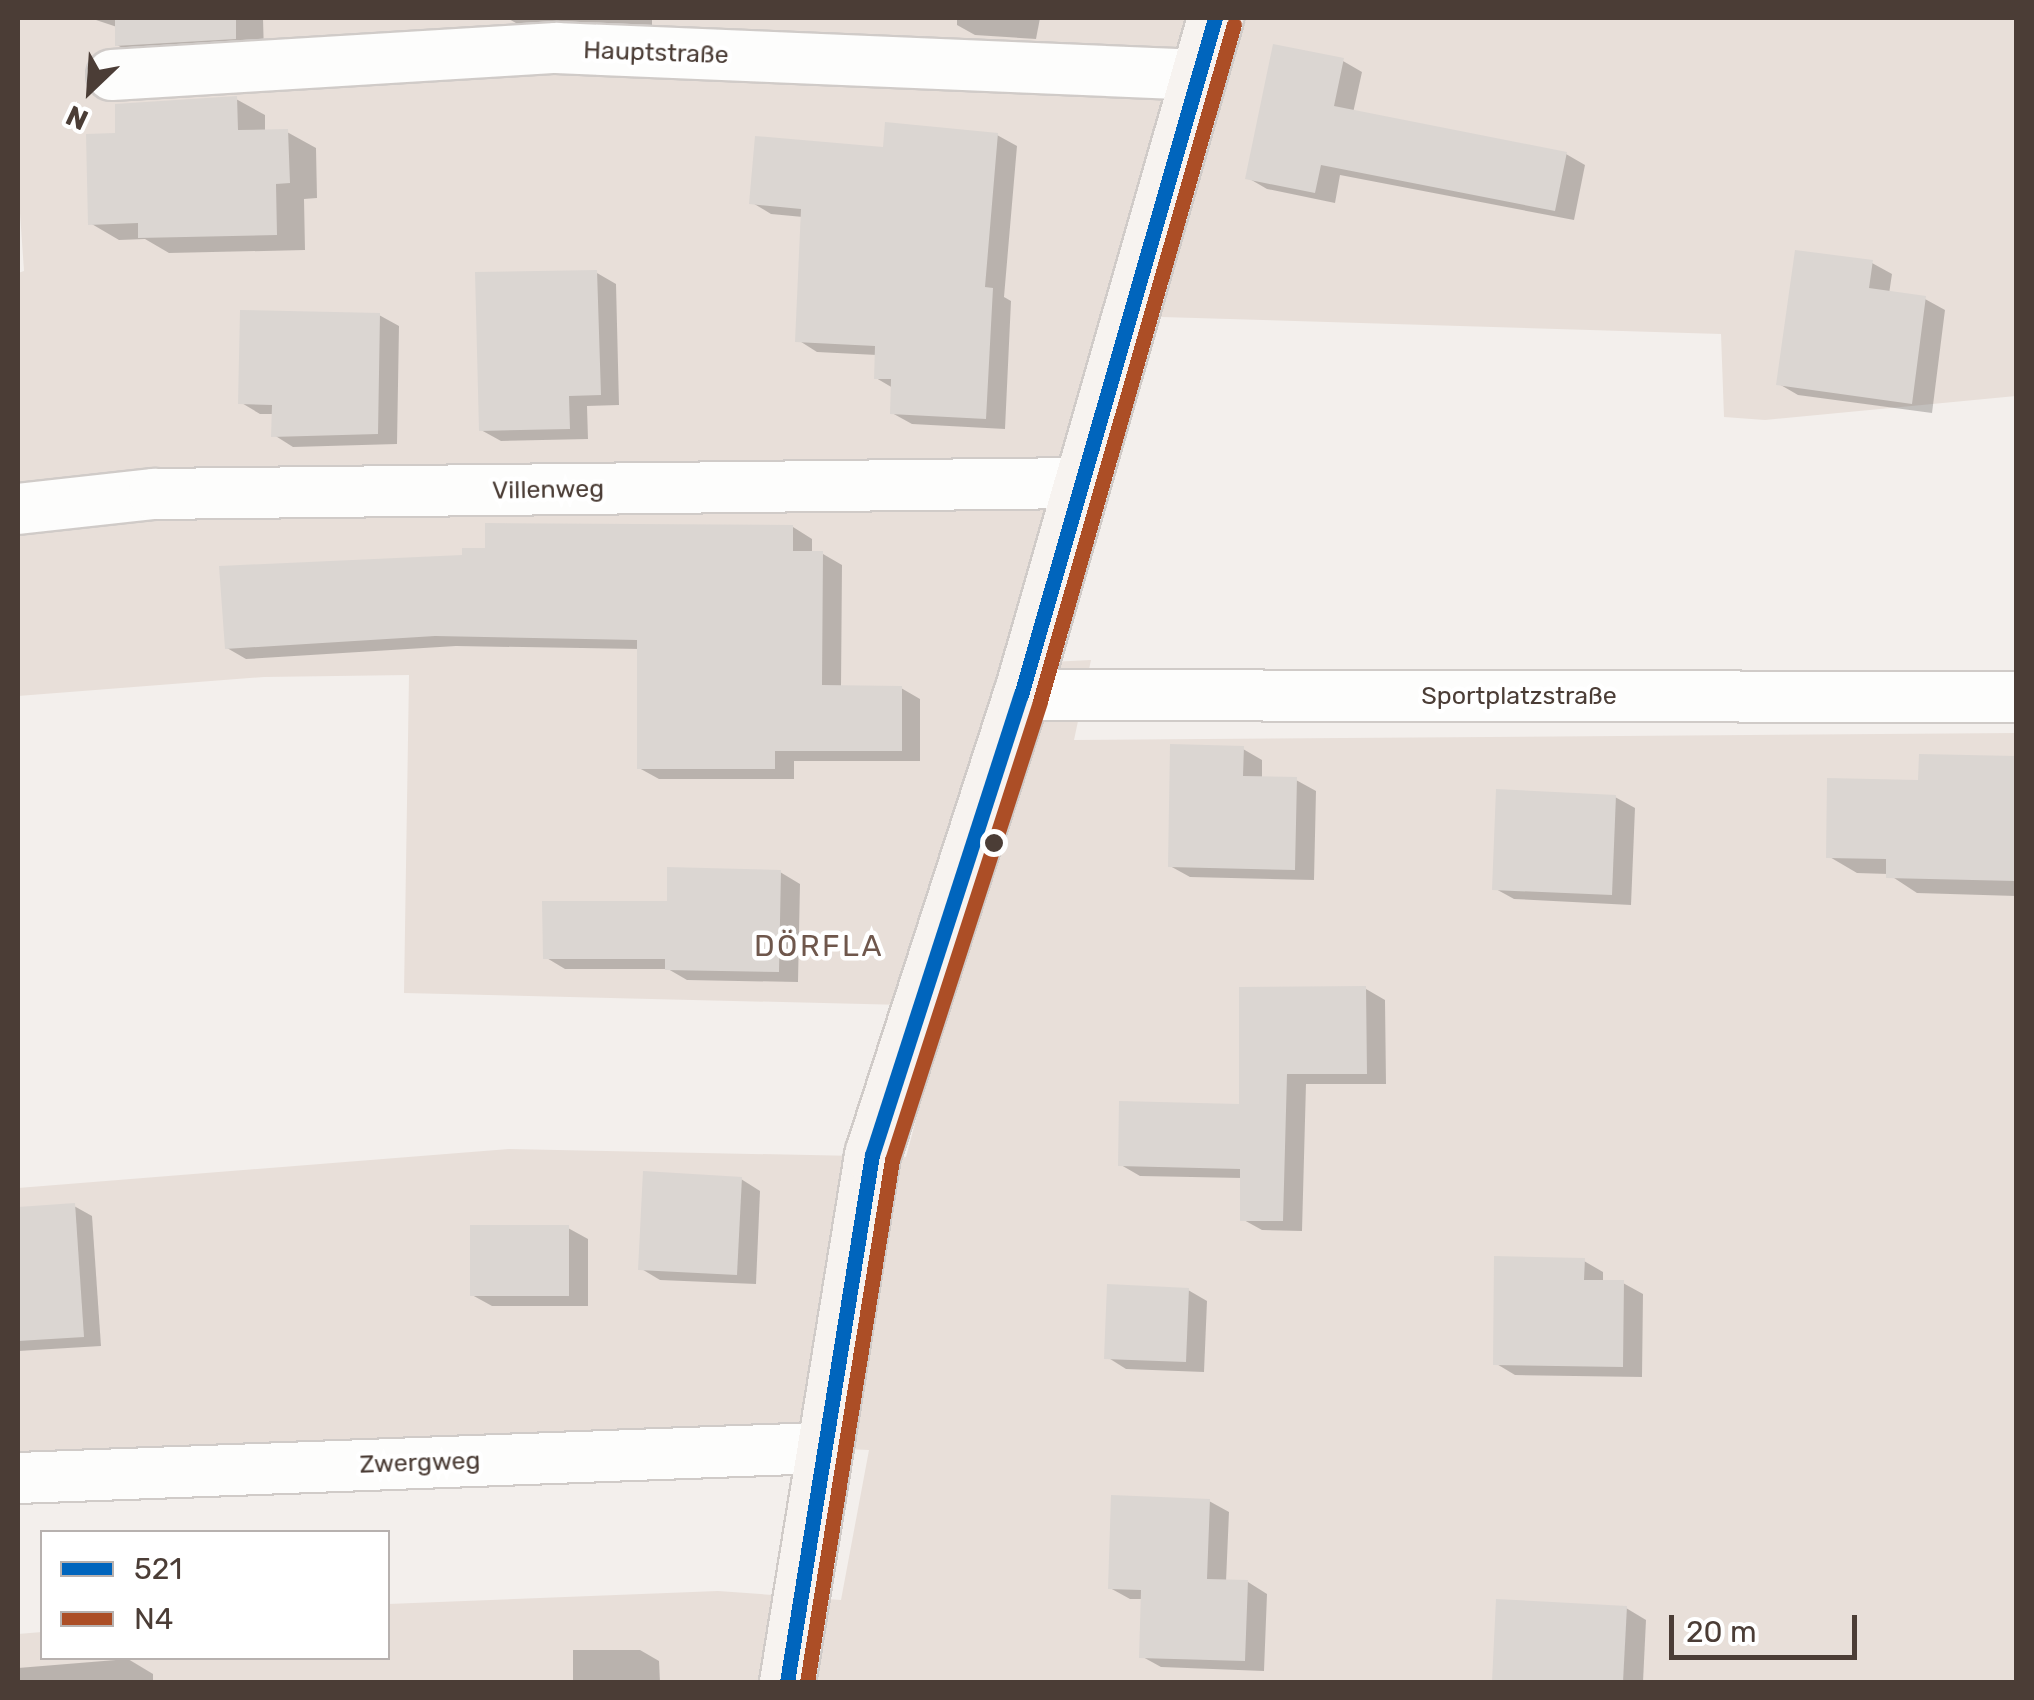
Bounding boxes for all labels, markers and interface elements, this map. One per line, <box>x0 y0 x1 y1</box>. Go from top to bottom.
street label: Hauptstraße <box>583 35 729 71</box>
north arrow <box>40 40 140 140</box>
text: N <box>61 98 93 137</box>
street label: Villenweg <box>492 474 604 506</box>
street label: Sportplatzstraße <box>1421 681 1617 711</box>
unlabelled marker <box>984 833 1004 853</box>
district label: DÖRFLA <box>754 928 884 964</box>
street label: Zwergweg <box>359 1446 481 1480</box>
legend <box>40 1530 390 1660</box>
text: 521 <box>134 1551 182 1587</box>
scale bar <box>1674 1595 1862 1657</box>
text: N4 <box>134 1601 173 1637</box>
text: 20 m <box>1686 1614 1757 1650</box>

